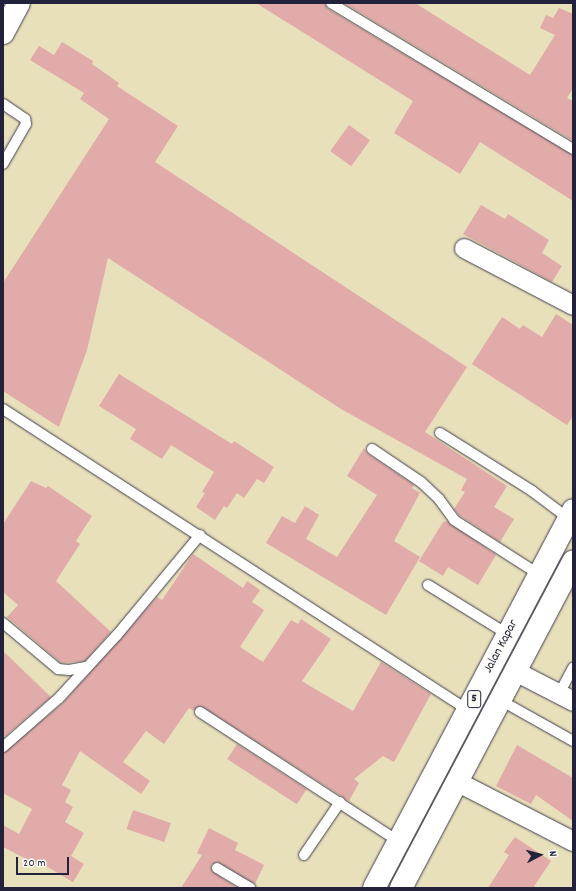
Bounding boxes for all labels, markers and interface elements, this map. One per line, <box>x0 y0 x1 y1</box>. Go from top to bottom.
street label: Jalan Kapar <box>481 618 523 676</box>
road number: 5 <box>467 689 481 709</box>
north arrow <box>520 835 560 875</box>
scale bar <box>18 849 71 875</box>
text: N <box>544 850 560 857</box>
text: 20 m <box>23 855 46 872</box>

